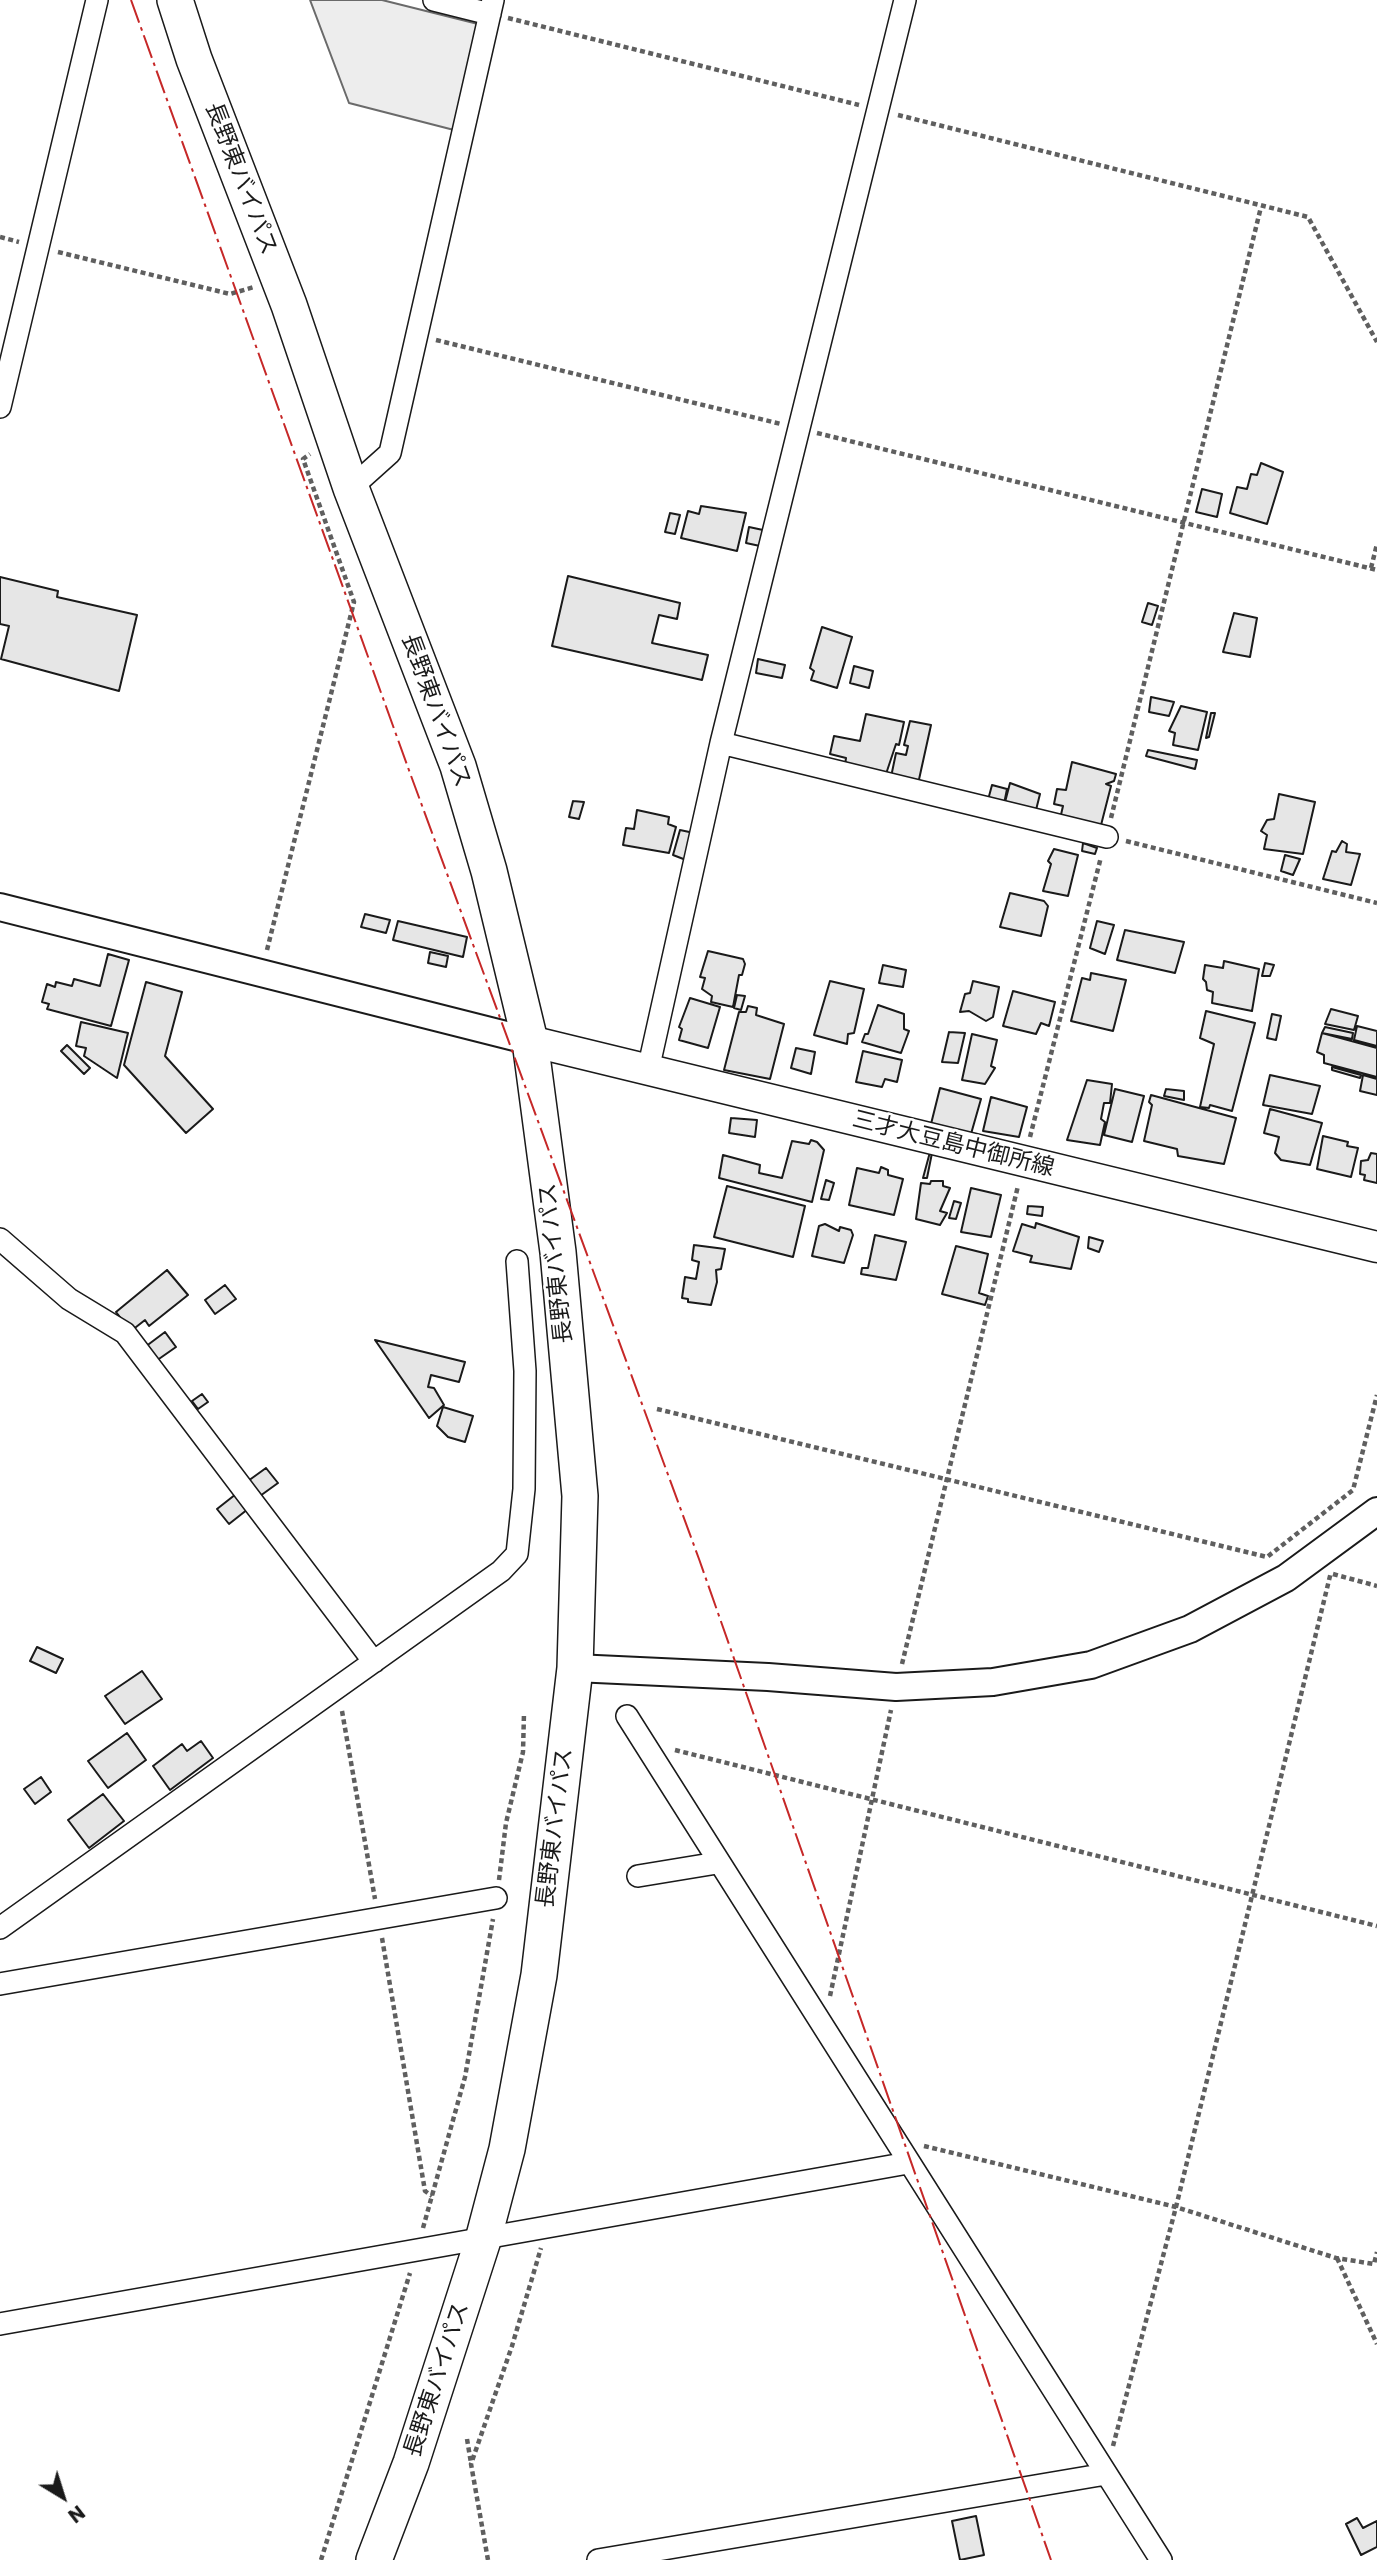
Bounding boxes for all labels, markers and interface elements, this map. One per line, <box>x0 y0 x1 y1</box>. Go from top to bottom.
street label: 長野東バイパス <box>198 99 282 259</box>
street label: 長野東バイパス <box>394 631 476 791</box>
street label: 三才大豆島中御所線 <box>849 1107 1057 1183</box>
street label: 長野東バイパス <box>535 1181 579 1345</box>
street label: 長野東バイパス <box>532 1746 580 1910</box>
street label: 長野東バイパス <box>400 2299 476 2461</box>
north arrow <box>28 2462 98 2532</box>
text: N <box>62 2499 90 2529</box>

